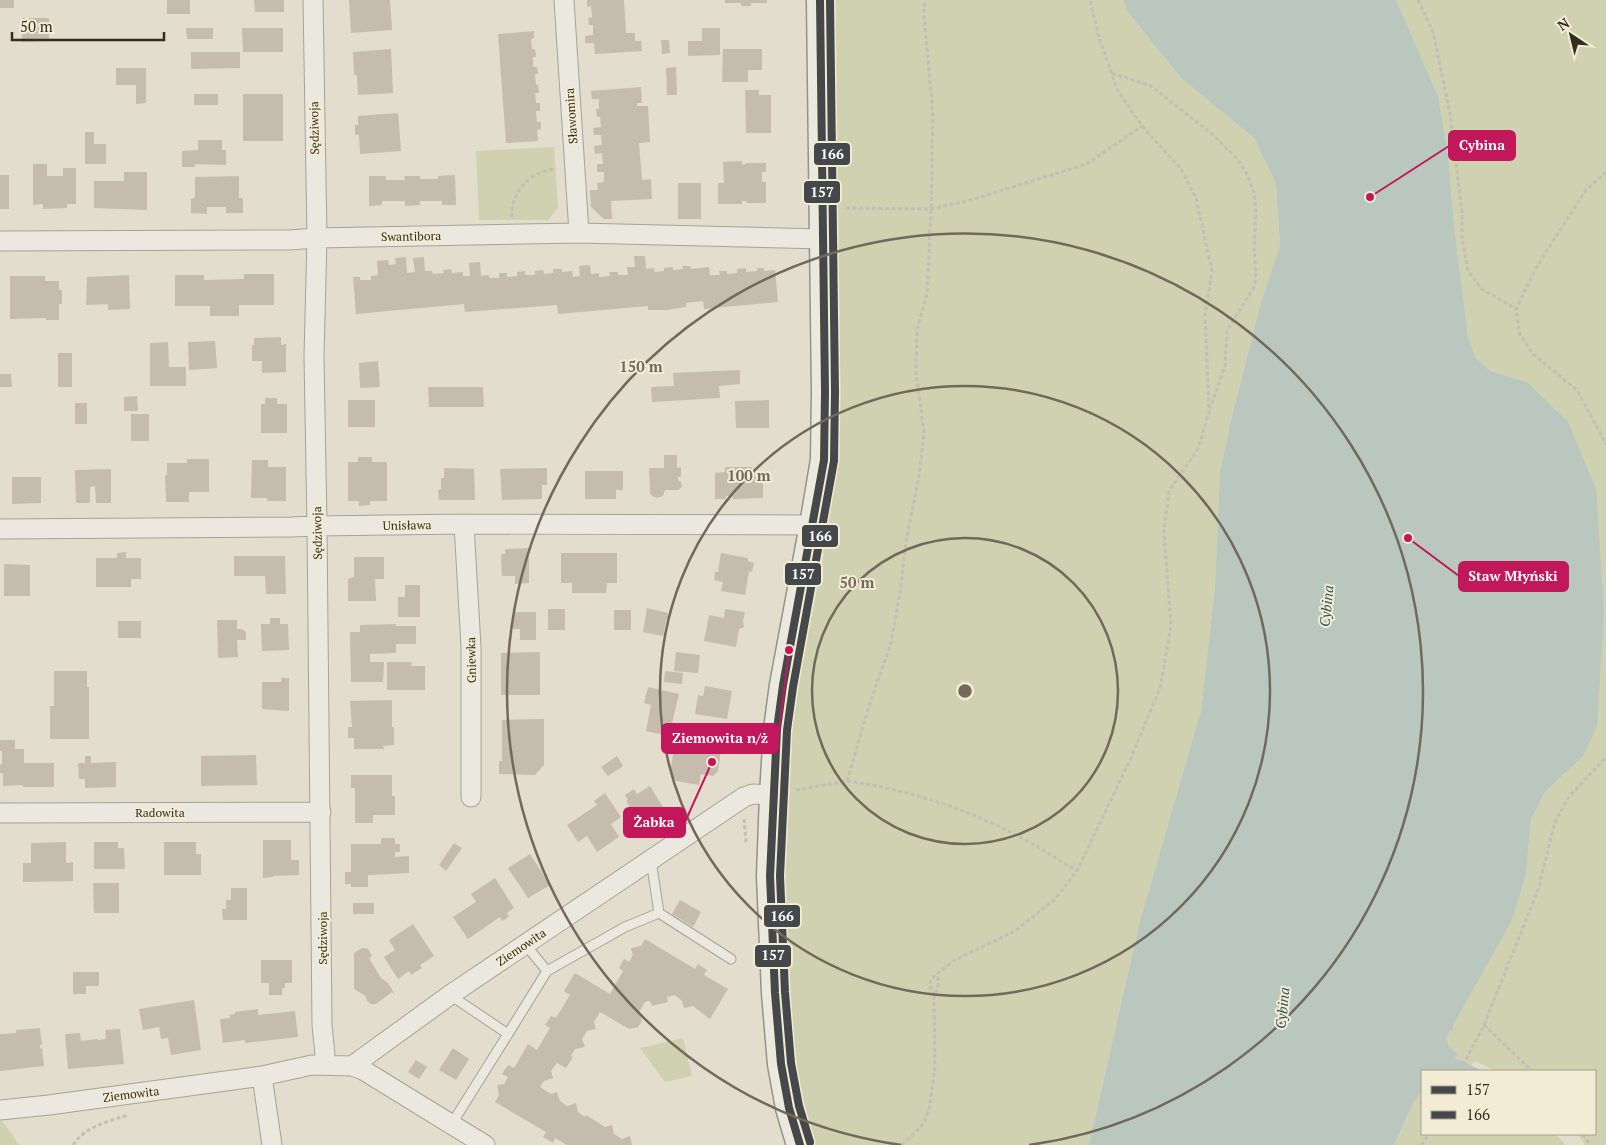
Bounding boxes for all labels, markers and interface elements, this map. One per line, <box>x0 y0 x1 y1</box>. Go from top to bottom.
scale bar <box>12 10 165 42</box>
north arrow <box>1546 10 1596 60</box>
text: N <box>1553 13 1573 35</box>
text: 50 m <box>20 16 53 36</box>
street label: Sławomira <box>562 87 580 145</box>
street label: Sędziwoja <box>306 101 322 155</box>
callout: Cybina <box>1449 131 1515 160</box>
text: Cybina <box>1459 135 1505 154</box>
line badge: 166 <box>813 142 851 166</box>
text: 166 <box>820 144 844 163</box>
line badge: 157 <box>803 180 841 204</box>
text: 157 <box>810 182 834 201</box>
street label: Swantibora <box>381 228 441 244</box>
text: 150 m <box>619 356 663 376</box>
text: 100 m <box>727 465 771 485</box>
street label: Sędziwoja <box>309 506 325 560</box>
street label: Unisława <box>382 517 432 533</box>
line badge: 166 <box>801 524 839 548</box>
text: 166 <box>808 526 832 545</box>
line badge: 157 <box>784 562 822 586</box>
callout: Staw Młyński <box>1459 562 1568 591</box>
text: 157 <box>791 564 815 583</box>
text: Staw Młyński <box>1468 566 1558 585</box>
text: 50 m <box>840 572 875 592</box>
water label: Cybina <box>1314 584 1338 628</box>
street label: Gniewka <box>463 637 479 683</box>
centre of rings <box>956 682 974 700</box>
callout: Ziemowita n/ż <box>662 724 778 753</box>
text: Ziemowita n/ż <box>672 728 768 747</box>
street label: Radowita <box>135 805 185 820</box>
callout: Żabka <box>624 808 685 837</box>
text: Żabka <box>634 812 675 831</box>
line badge: 166 <box>763 904 801 928</box>
text: 166 <box>770 906 794 925</box>
street label: Sędziwoja <box>315 911 330 965</box>
street label: Ziemowita <box>493 925 549 969</box>
line badge: 157 <box>754 944 792 968</box>
text: 157 <box>761 945 785 964</box>
water label: Cybina <box>1270 986 1294 1030</box>
legend <box>1421 1070 1596 1135</box>
text: 157 <box>1466 1079 1490 1099</box>
street label: Ziemowita <box>102 1083 160 1105</box>
text: 166 <box>1466 1104 1490 1124</box>

